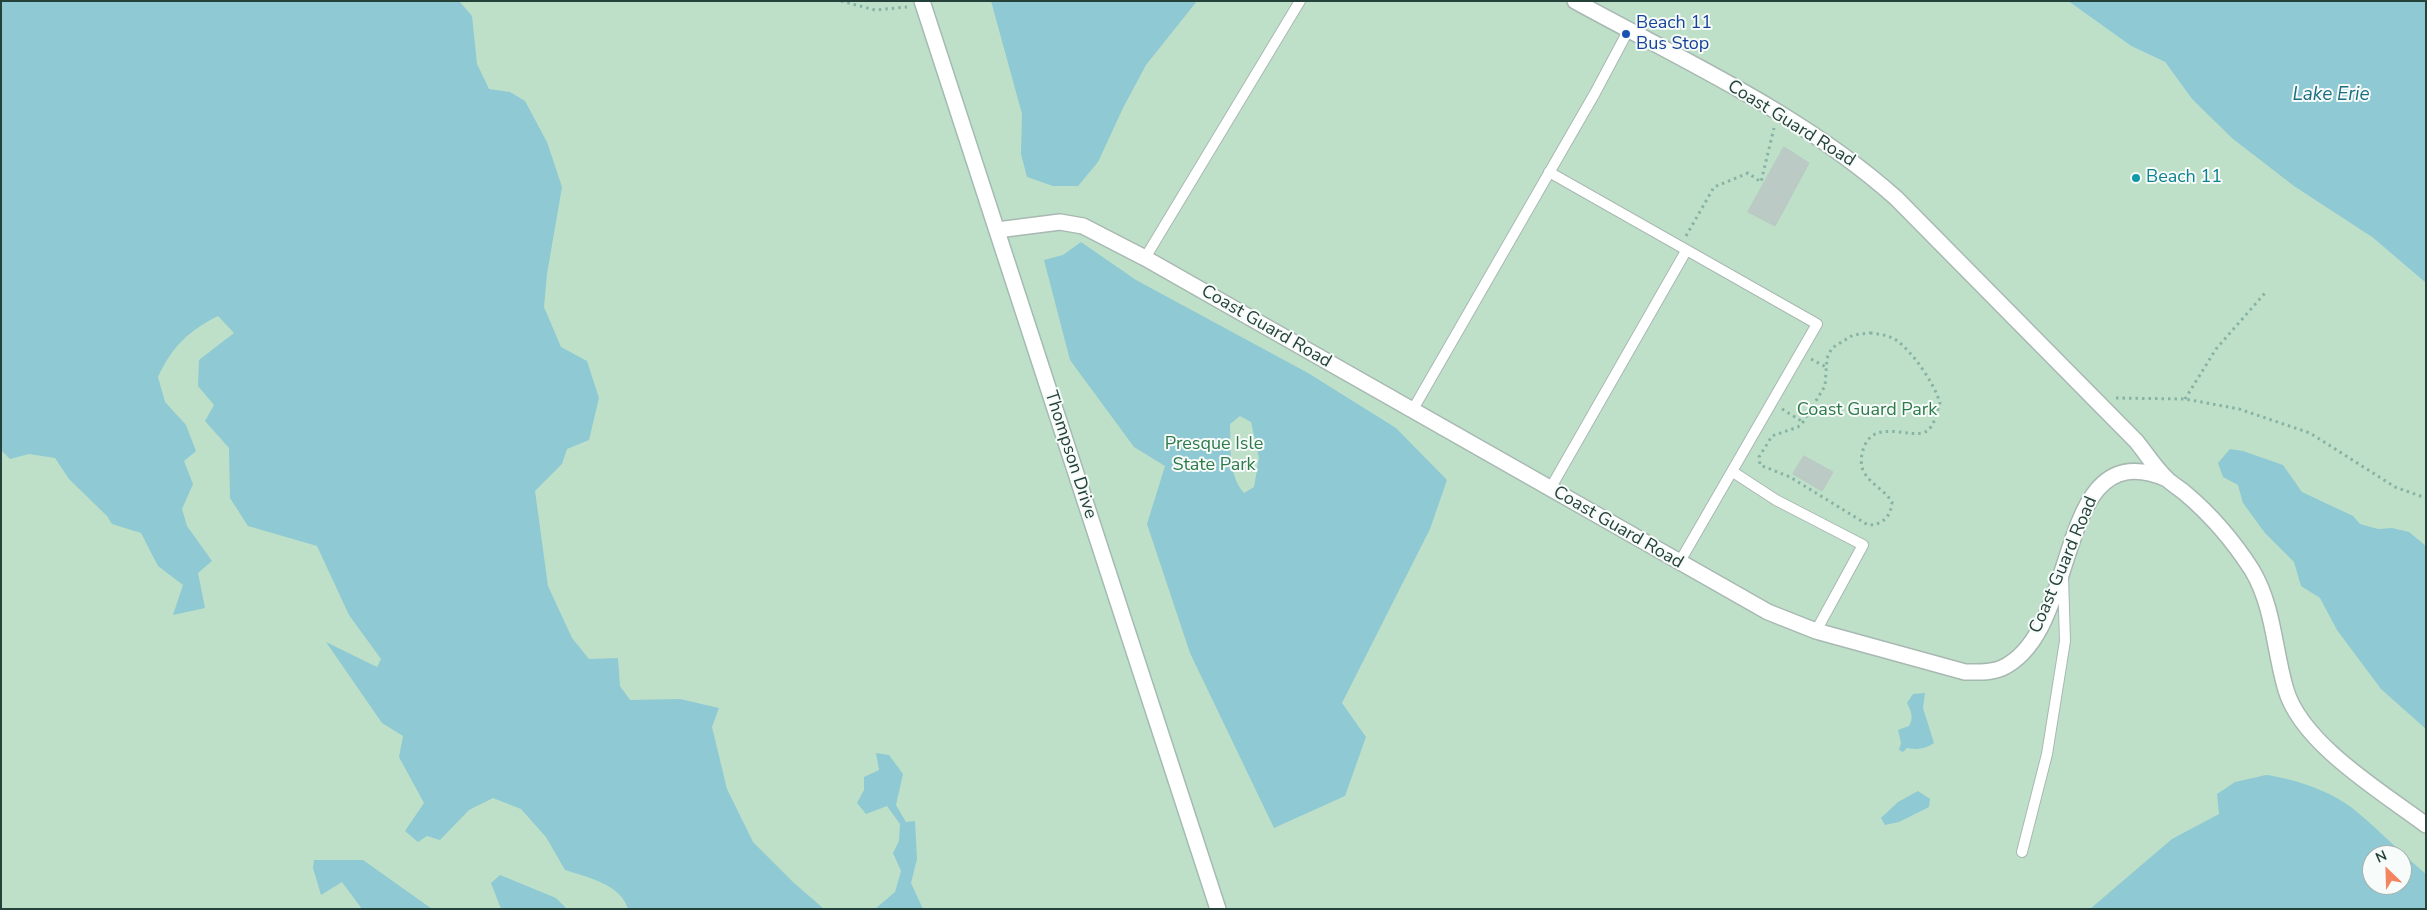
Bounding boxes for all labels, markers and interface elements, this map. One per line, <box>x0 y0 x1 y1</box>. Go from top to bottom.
place label: Beach 11 Bus Stop <box>1636 13 1712 56</box>
marker: Beach 11 Bus Stop <box>1620 28 1632 40</box>
street label: Coast Guard Road <box>1723 76 1859 172</box>
water label: Lake Erie <box>2292 84 2370 106</box>
place label: Beach 11 <box>2146 167 2222 189</box>
marker: Beach 11 <box>2130 172 2142 184</box>
street label: Coast Guard Road <box>1197 281 1335 373</box>
street label: Thompson Drive <box>1039 388 1101 522</box>
park label: Coast Guard Park <box>1797 400 1937 422</box>
park label: Presque Isle State Park <box>1165 434 1263 476</box>
street label: Coast Guard Road <box>1549 482 1687 574</box>
street label: Coast Guard Road <box>2025 493 2103 637</box>
north arrow <box>2362 845 2412 895</box>
text: N <box>2372 846 2390 868</box>

